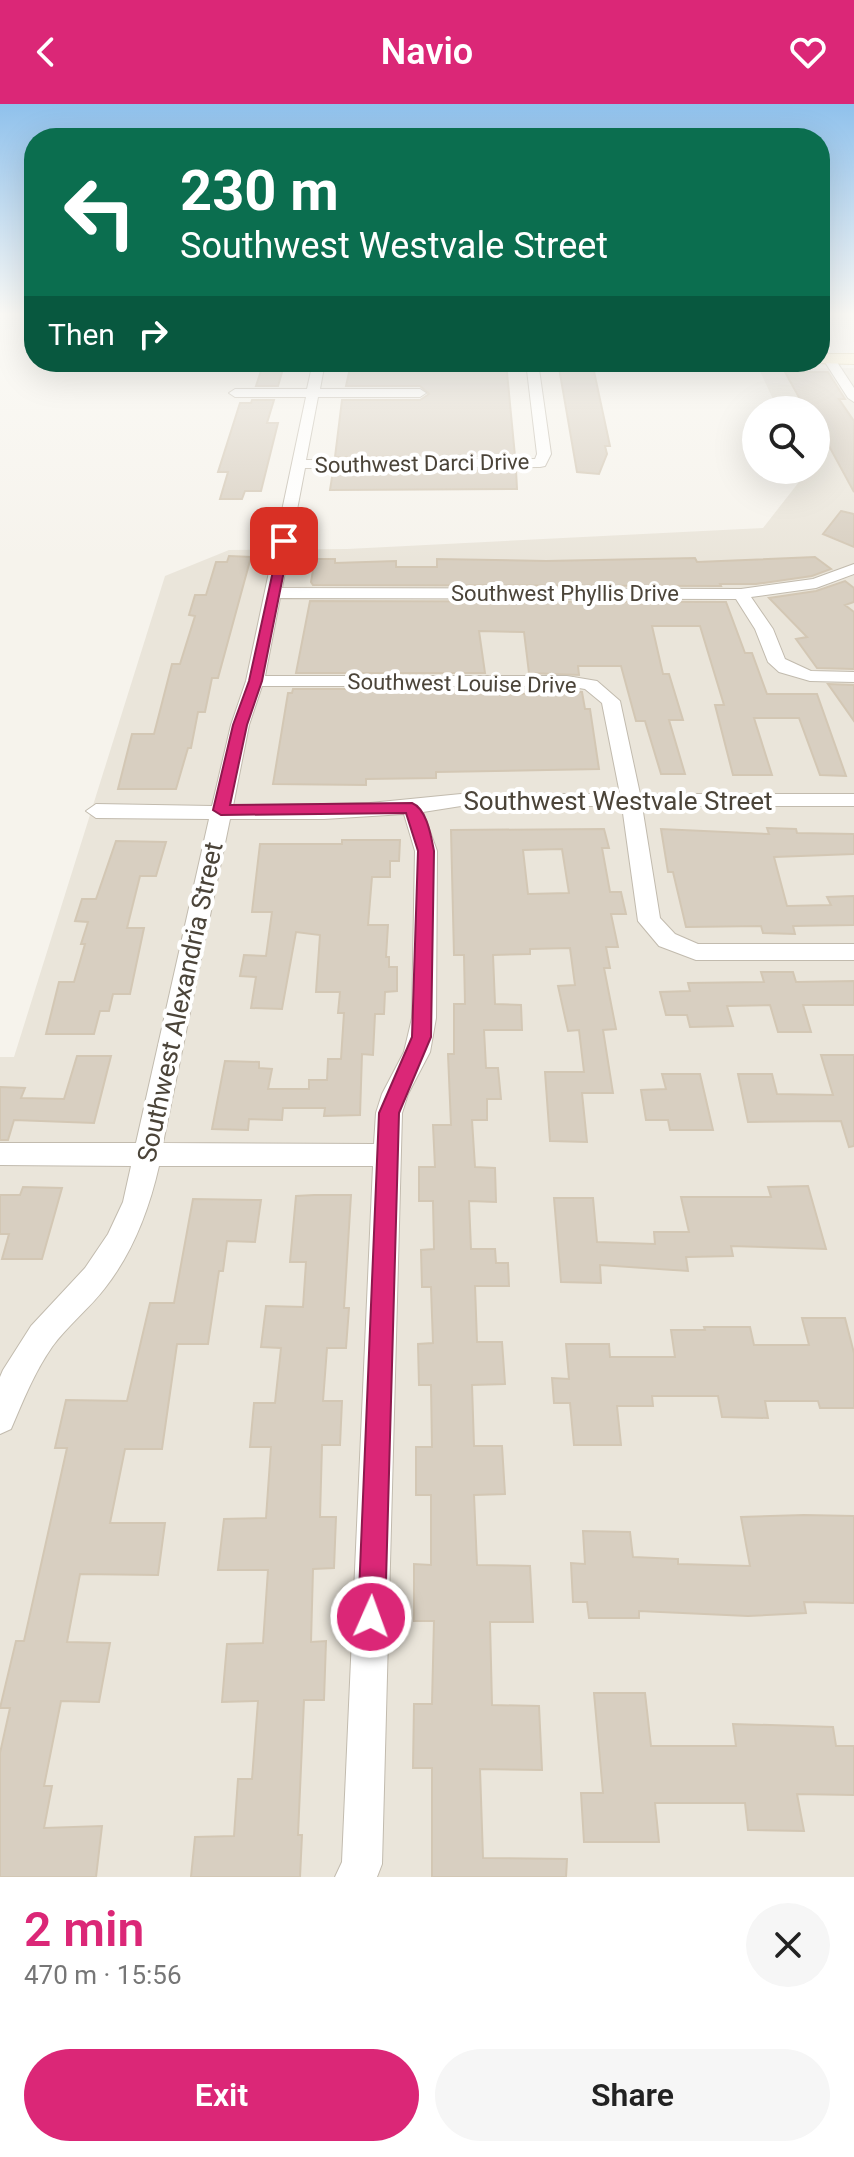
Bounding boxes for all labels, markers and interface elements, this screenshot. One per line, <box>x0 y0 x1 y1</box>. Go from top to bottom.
icon: back <box>24 30 68 74</box>
icon: heart <box>786 30 830 74</box>
text: Navio <box>381 31 473 73</box>
text: 230 m <box>180 158 339 224</box>
icon: left <box>48 160 152 264</box>
text: Southwest Westvale Street <box>180 225 608 267</box>
icon: right <box>131 312 175 356</box>
text: Then <box>48 317 115 352</box>
map controls <box>742 396 830 484</box>
button: search <box>742 396 830 484</box>
street label: Southwest Darci Drive <box>314 449 530 478</box>
pin <box>250 507 318 575</box>
icon: arrive <box>262 519 306 563</box>
street label: Southwest Phyllis Drive <box>451 581 679 606</box>
street label: Southwest Louise Drive <box>347 669 577 698</box>
street label: Southwest Westvale Street <box>463 786 773 816</box>
street label: Southwest Alexandria Street <box>131 839 229 1165</box>
position arrow <box>329 1575 413 1659</box>
text: 2 min <box>24 1901 144 1958</box>
button: close <box>746 1903 830 1987</box>
text: 470 m · 15:56 <box>24 1960 182 1990</box>
button: Exit <box>24 2049 419 2141</box>
button: Share <box>435 2049 830 2141</box>

